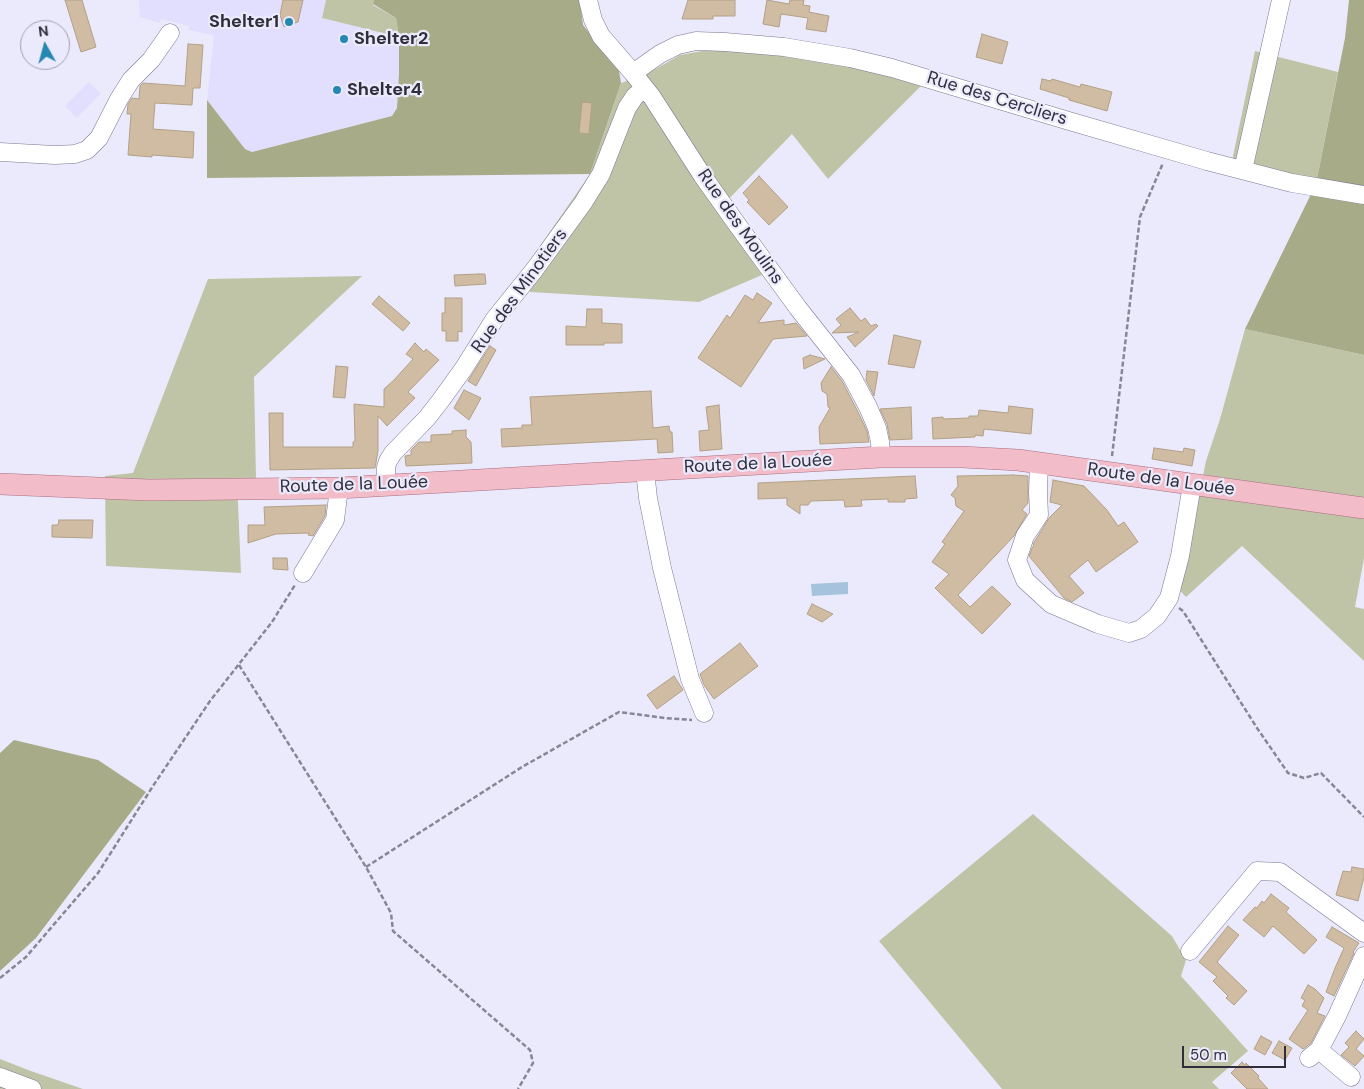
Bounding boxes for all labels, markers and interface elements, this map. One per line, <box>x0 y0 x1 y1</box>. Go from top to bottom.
place label: Shelter1 <box>209 11 279 33</box>
marker: Shelter1 <box>283 16 295 28</box>
north arrow <box>20 20 70 70</box>
text: N <box>37 22 49 41</box>
place label: Shelter2 <box>354 28 428 50</box>
marker: Shelter2 <box>338 33 350 45</box>
street label: Rue des Cercliers <box>924 67 1070 131</box>
place label: Shelter4 <box>347 79 422 101</box>
marker: Shelter4 <box>331 84 343 96</box>
street label: Rue des Moulins <box>692 165 788 289</box>
street label: Rue des Minotiers <box>468 224 572 358</box>
street label: Route de la Louée <box>683 449 833 479</box>
street label: Route de la Louée <box>1086 459 1236 501</box>
street label: Route de la Louée <box>279 472 429 498</box>
scale bar <box>1184 1036 1288 1068</box>
text: 50 m <box>1190 1045 1227 1065</box>

